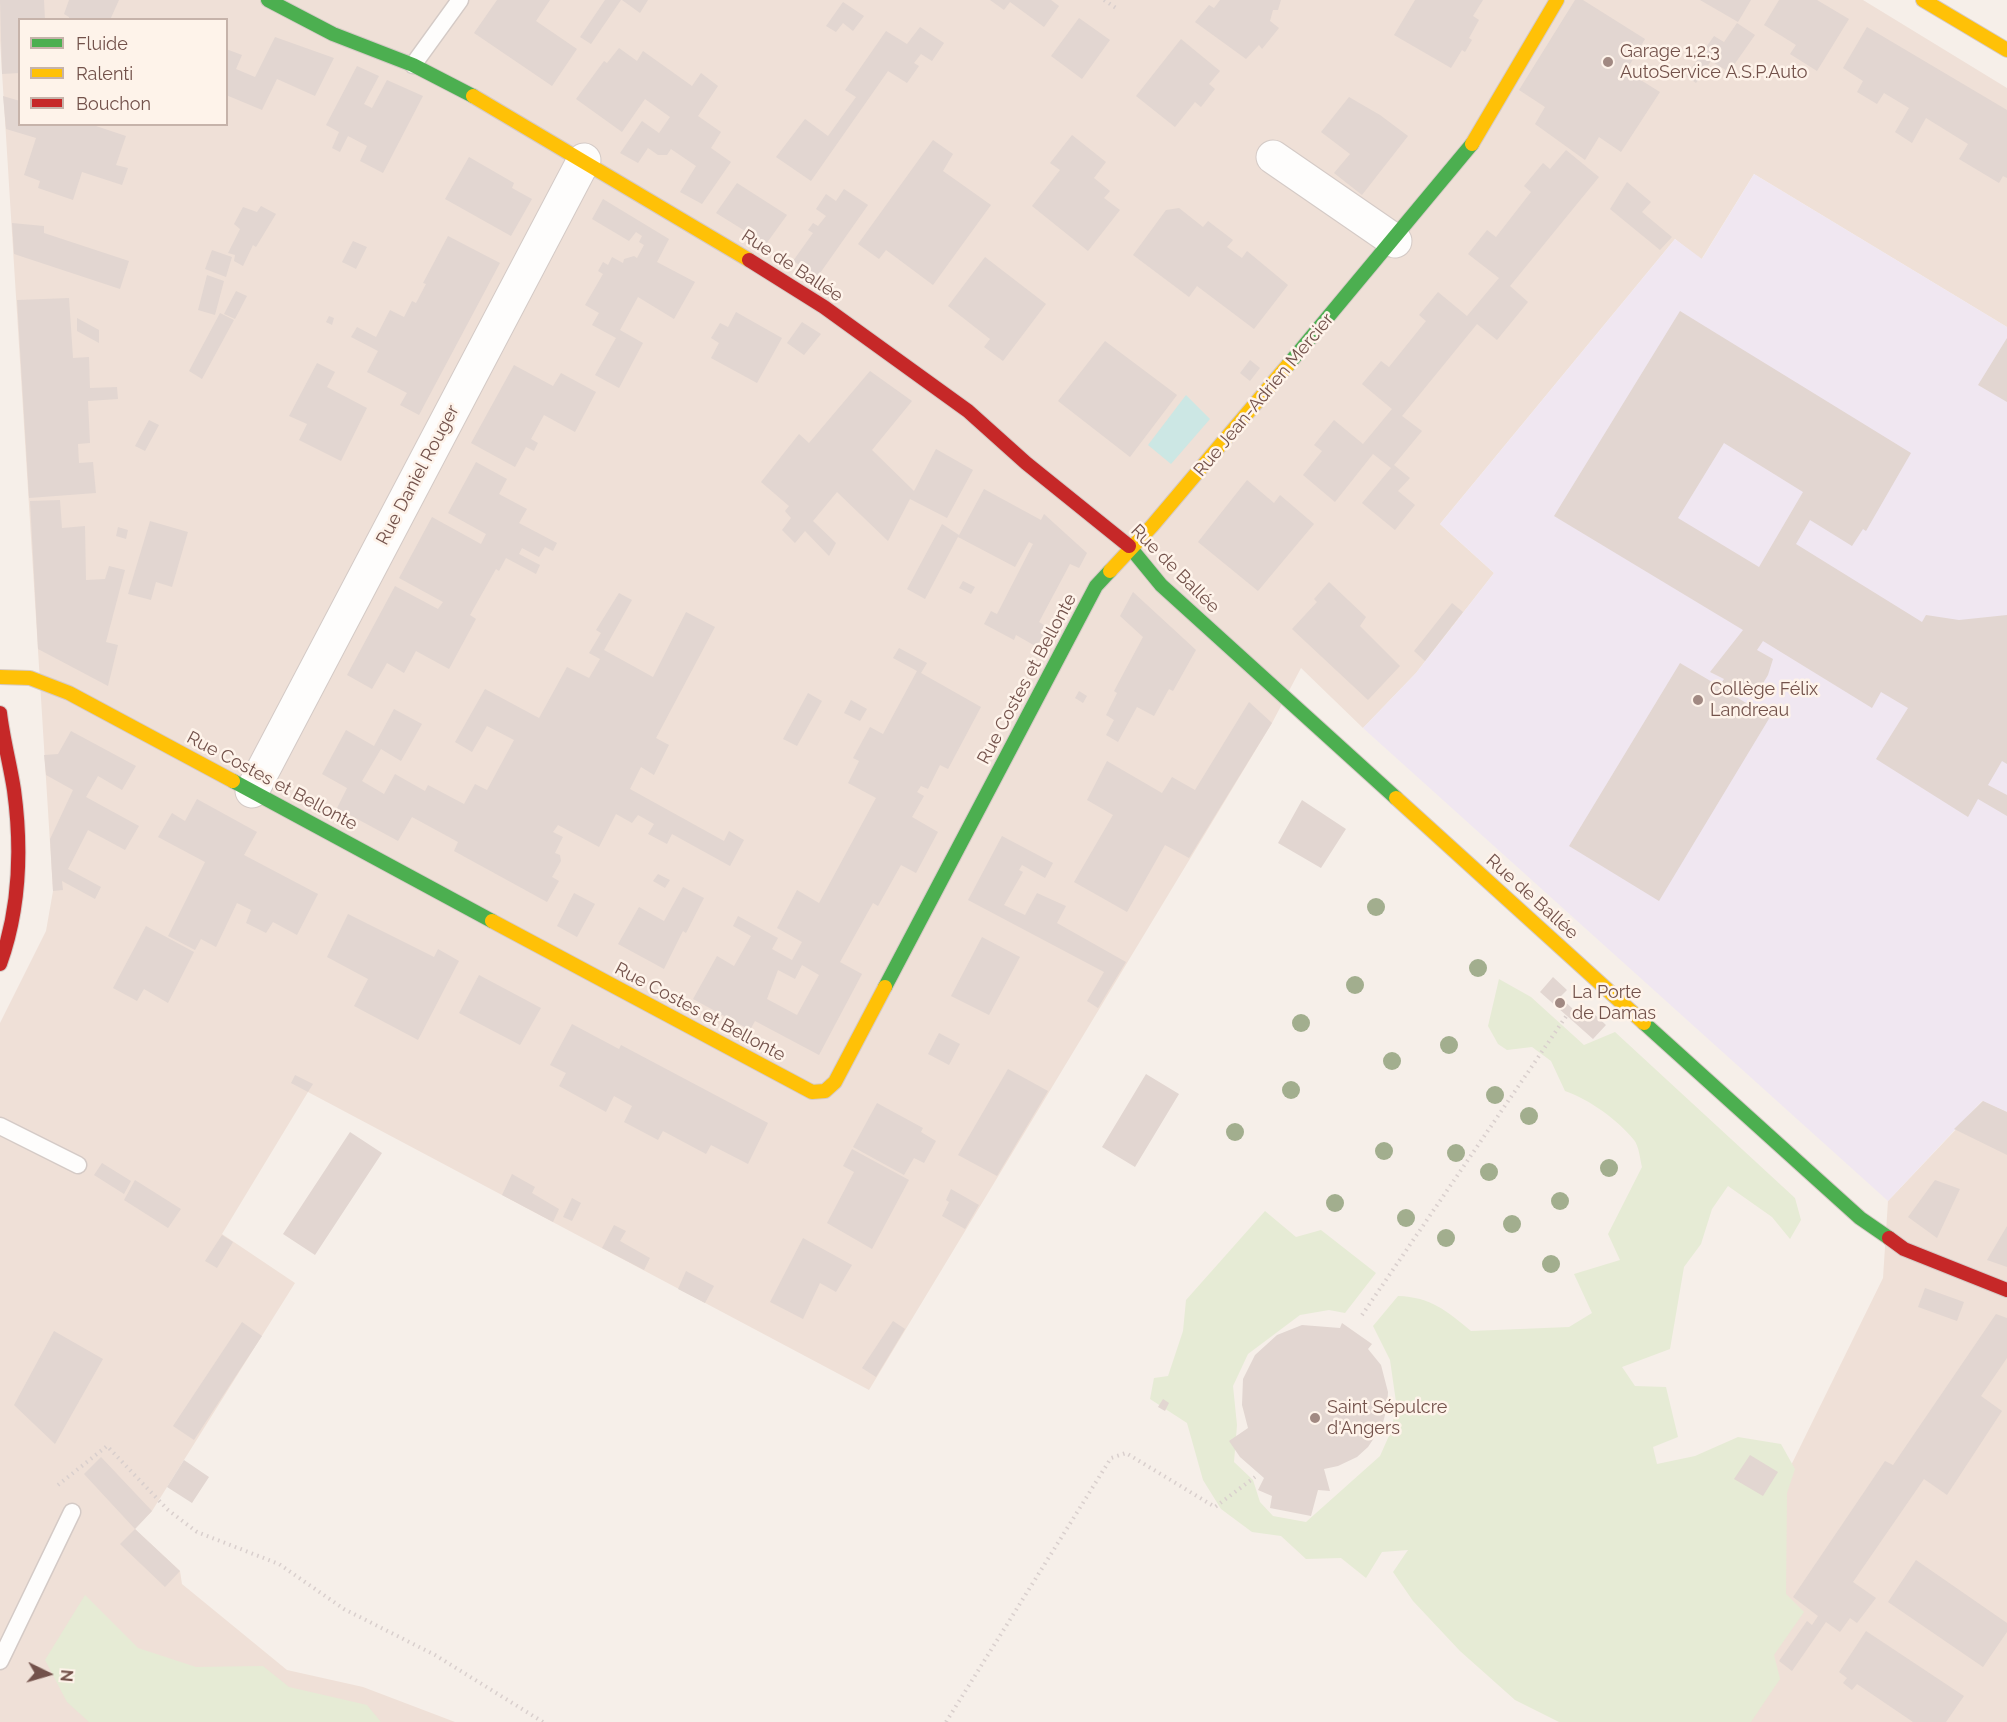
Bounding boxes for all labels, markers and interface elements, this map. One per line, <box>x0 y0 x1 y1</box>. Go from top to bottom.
legend <box>18 18 228 126</box>
text: Fluide <box>76 33 128 54</box>
place label: Garage 1,2,3 AutoService A.S.P.Auto <box>1620 41 1808 84</box>
marker: Garage 1,2,3 AutoService A.S.P.Auto <box>1601 55 1615 69</box>
text: Ralenti <box>76 63 133 84</box>
text: Bouchon <box>76 93 151 114</box>
street label: Rue de Ballée <box>737 225 847 307</box>
street label: Rue Jean-Adrien Mercier <box>1189 309 1339 481</box>
street label: Rue Daniel Rouger <box>372 401 464 549</box>
street label: Rue de Ballée <box>1126 520 1224 618</box>
street label: Rue Costes et Bellonte <box>973 590 1081 768</box>
place label: Collège Félix Landreau <box>1710 679 1818 722</box>
marker: Collège Félix Landreau <box>1691 693 1705 707</box>
street label: Rue Costes et Bellonte <box>183 727 361 835</box>
street label: Rue de Ballée <box>1481 850 1583 944</box>
street label: Rue Costes et Bellonte <box>611 958 789 1066</box>
place label: La Porte de Damas <box>1572 982 1656 1024</box>
marker: La Porte de Damas <box>1553 996 1567 1010</box>
place label: Saint Sépulcre d'Angers <box>1327 1397 1447 1440</box>
marker: Saint Sépulcre d'Angers <box>1308 1411 1322 1425</box>
north arrow <box>18 1644 78 1704</box>
text: N <box>56 1669 76 1683</box>

